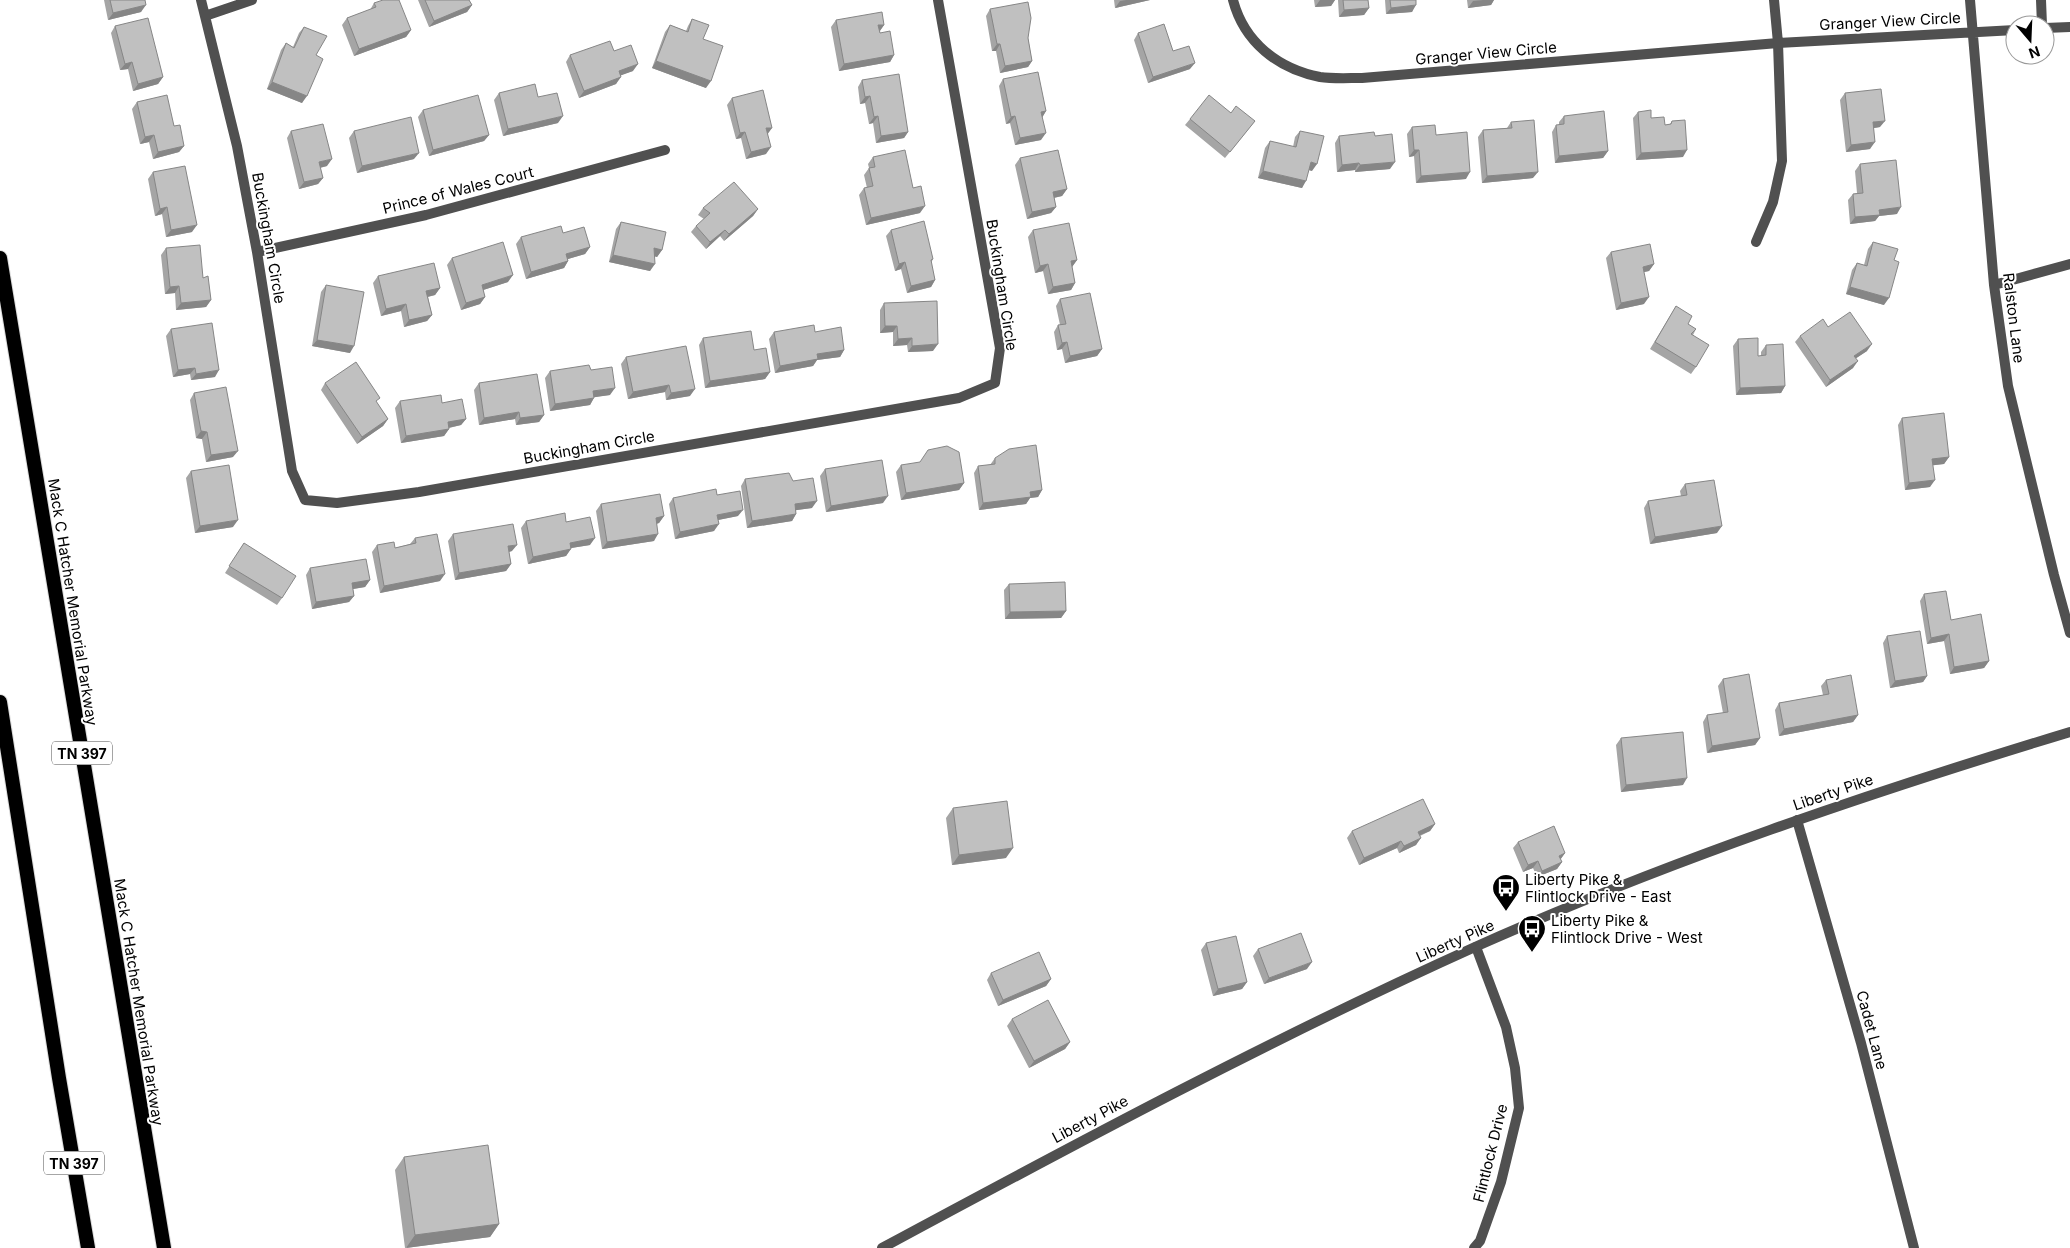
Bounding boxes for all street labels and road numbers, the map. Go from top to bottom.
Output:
street label: Granger View Circle [1819,8,1961,34]
street label: Granger View Circle [1415,37,1557,69]
street label: Prince of Wales Court [381,162,535,218]
street label: Buckingham Circle [248,171,290,305]
street label: Buckingham Circle [982,218,1022,352]
street label: Ralston Lane [1999,272,2029,364]
street label: Buckingham Circle [522,426,656,468]
street label: Mack C Hatcher Memorial Parkway [44,477,102,727]
road number: TN 397 [52,741,112,764]
street label: Liberty Pike [1790,769,1876,815]
street label: Mack C Hatcher Memorial Parkway [110,877,168,1127]
street label: Liberty Pike [1413,915,1497,967]
street label: Cadet Lane [1852,988,1892,1072]
street label: Liberty Pike [1049,1091,1131,1147]
street label: Flintlock Drive [1469,1102,1511,1204]
road number: TN 397 [44,1152,104,1174]

